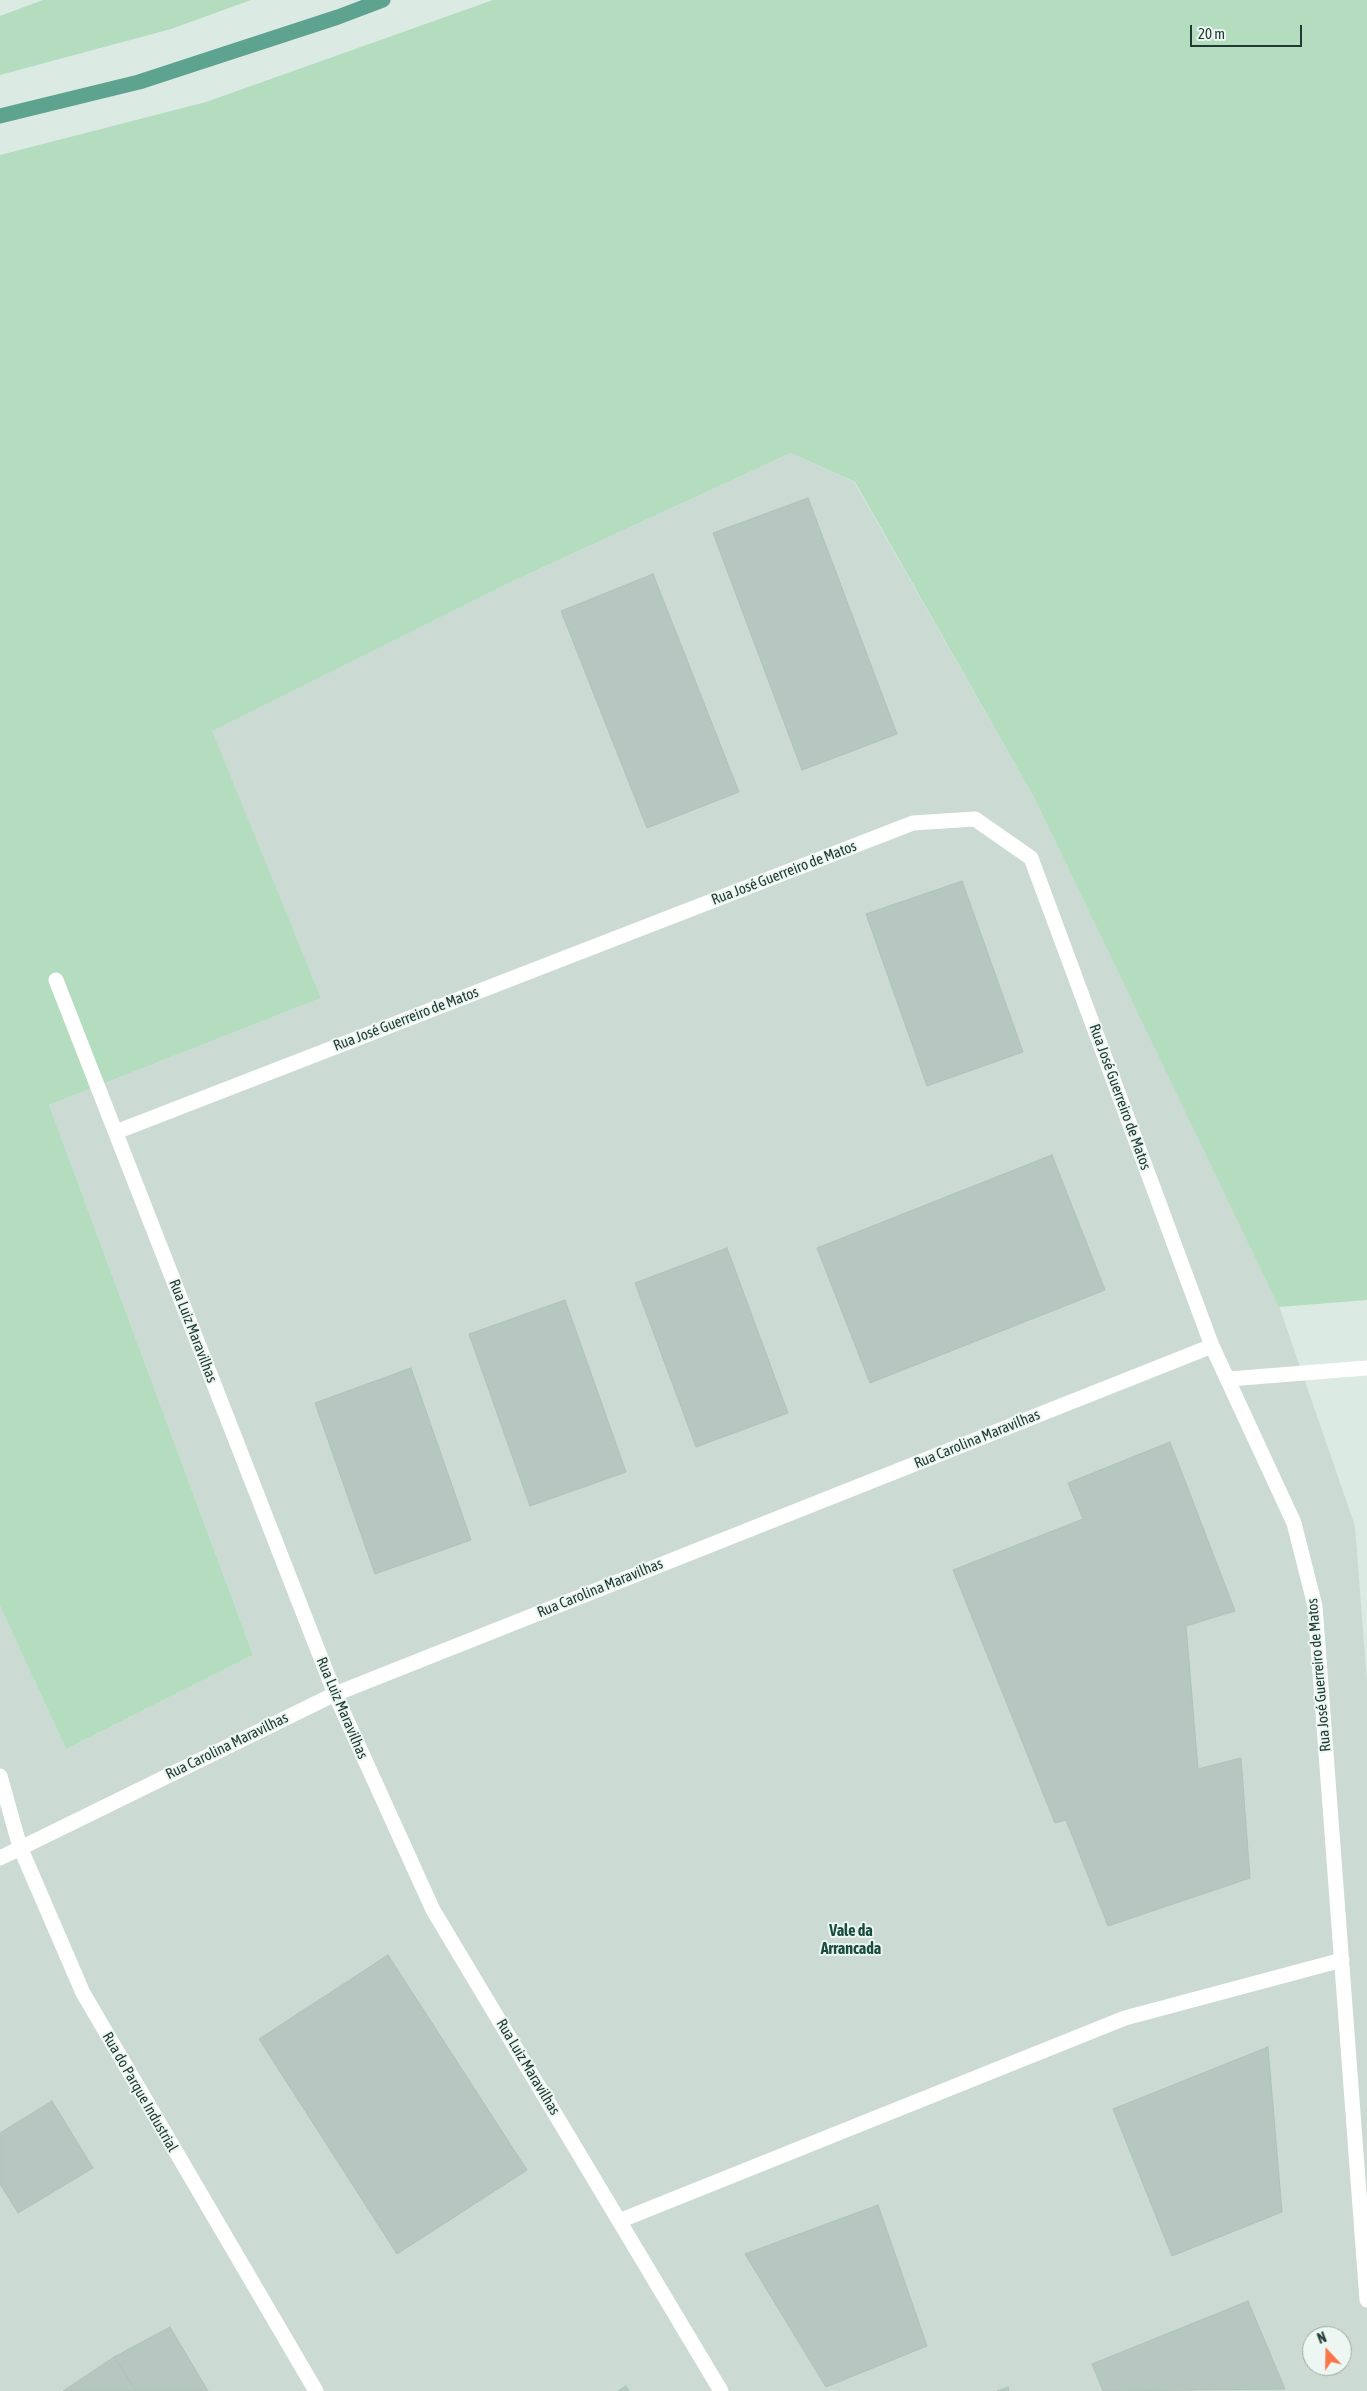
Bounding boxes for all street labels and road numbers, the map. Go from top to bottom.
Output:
street label: Rua José Guerreiro de Matos [709,837,859,909]
street label: Rua José Guerreiro de Matos [331,983,481,1055]
street label: Rua José Guerreiro de Matos [1085,1022,1155,1172]
street label: Rua Luiz Maravilhas [165,1277,221,1385]
street label: Rua Carolina Maravilhas [912,1406,1042,1472]
street label: Rua Carolina Maravilhas [535,1555,665,1621]
street label: Rua José Guerreiro de Matos [1303,1598,1335,1752]
street label: Rua Luiz Maravilhas [312,1654,372,1762]
street label: Rua Carolina Maravilhas [163,1709,291,1783]
street label: Rua Luiz Maravilhas [492,2016,564,2118]
street label: Rua do Parque Industrial [98,2029,182,2155]

